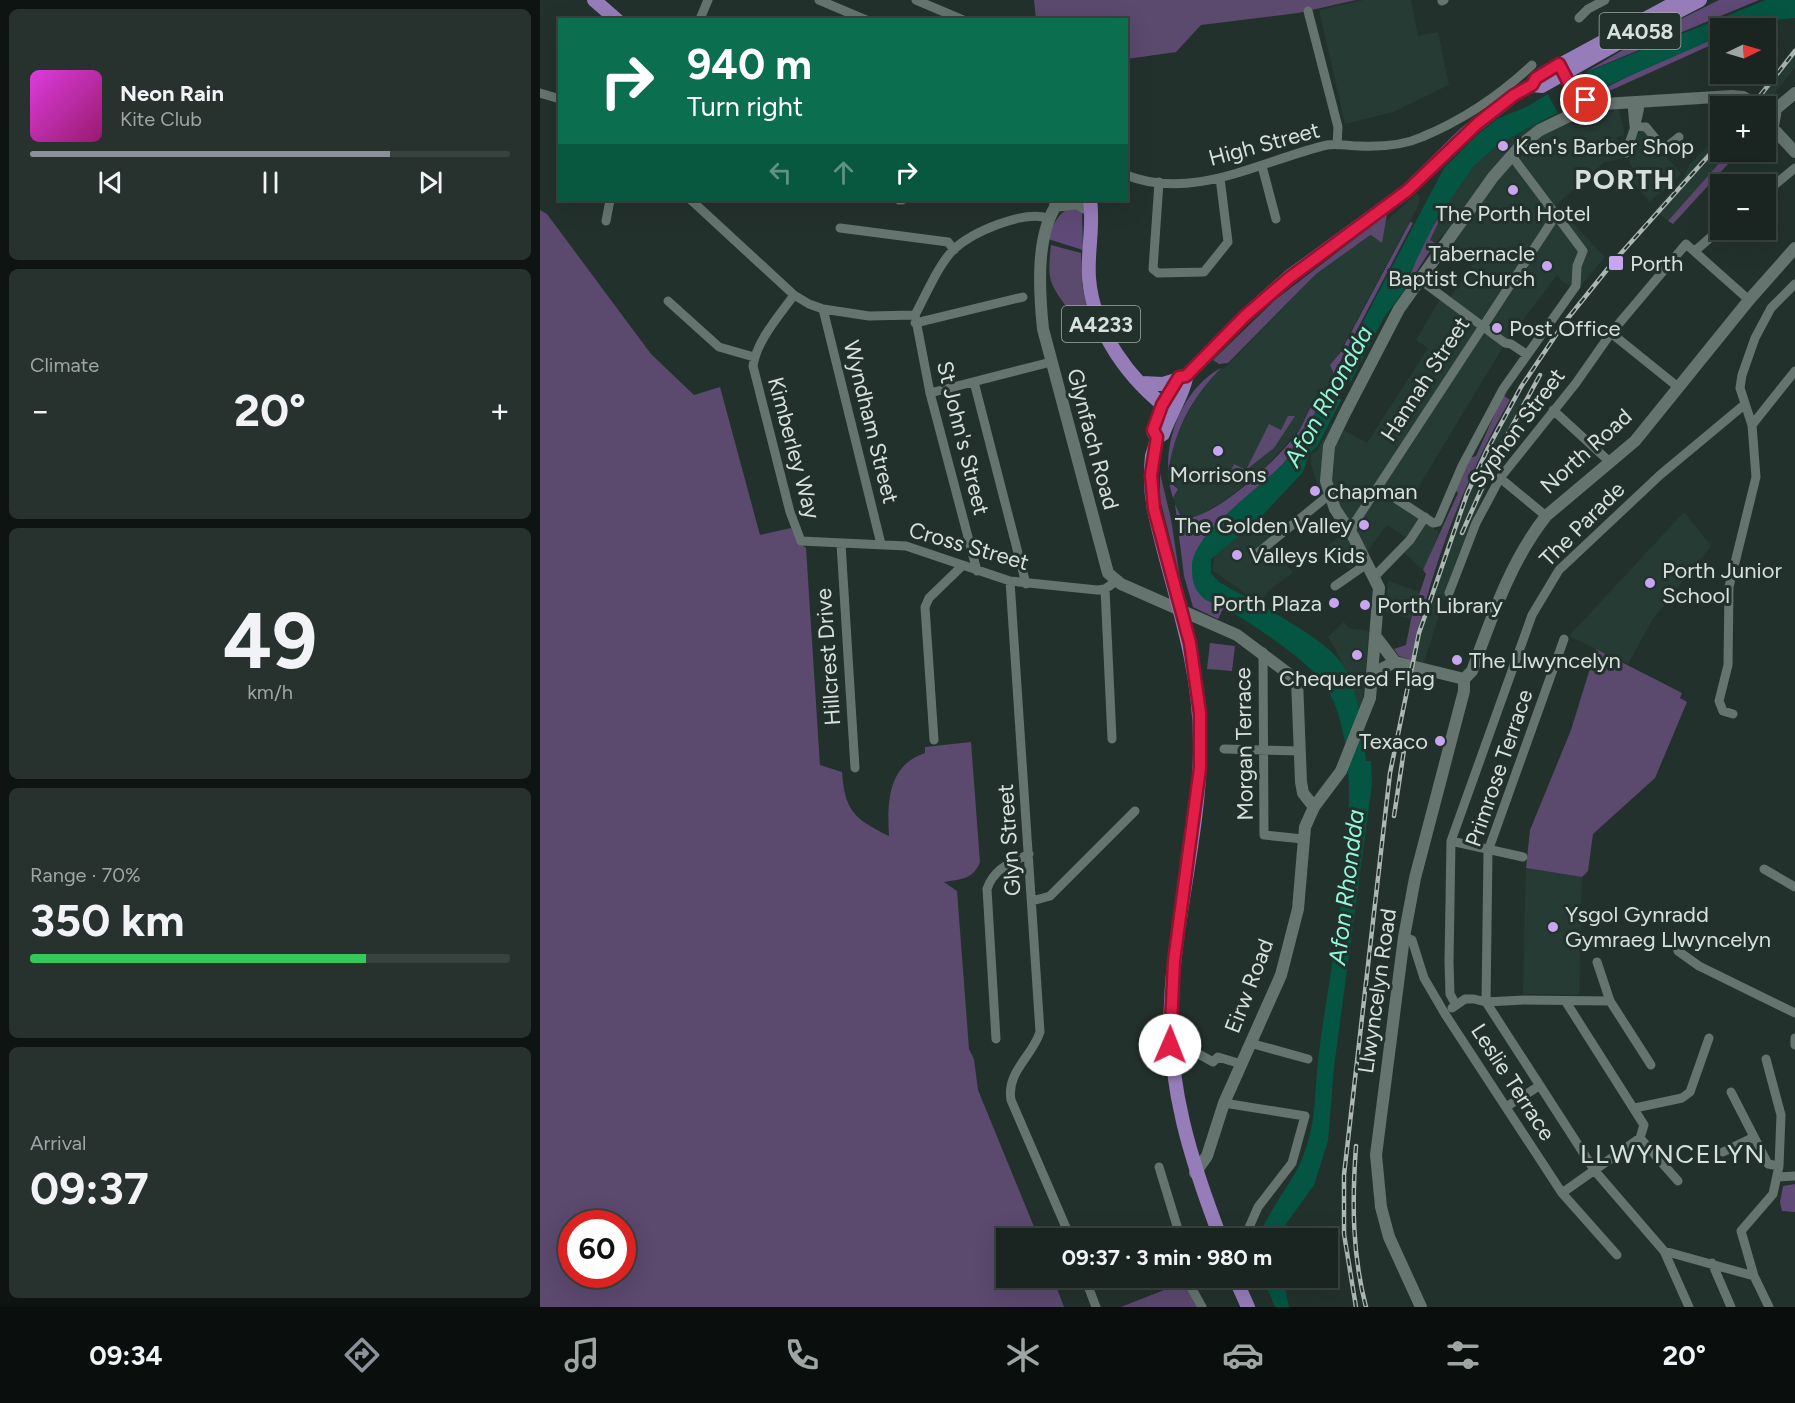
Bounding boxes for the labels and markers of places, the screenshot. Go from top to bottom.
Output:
pin [1560,74,1611,125]
place label: Ken's Barber Shop [1515,133,1694,160]
marker: Ken's Barber Shop [1496,139,1510,153]
marker: The Porth Hotel [1506,183,1520,197]
place label: The Porth Hotel [1435,200,1591,227]
place label: Tabernacle Baptist Church [1388,240,1535,292]
place label: Porth [1630,250,1683,277]
marker: Porth [1607,254,1625,272]
marker: Tabernacle Baptist Church [1540,259,1554,273]
place label: Post Office [1509,315,1621,342]
marker: Post Office [1490,321,1504,335]
marker: Morrisons [1211,444,1225,458]
place label: Morrisons [1170,461,1266,488]
place label: chapman [1327,478,1418,505]
marker: chapman [1308,484,1322,498]
place label: The Golden Valley [1175,512,1352,539]
marker: The Golden Valley [1357,518,1371,532]
place label: Valleys Kids [1249,542,1365,569]
marker: Valleys Kids [1230,548,1244,562]
place label: Porth Junior School [1662,557,1782,609]
marker: Porth Junior School [1643,576,1657,590]
place label: Porth Plaza [1212,590,1322,617]
place label: Porth Library [1377,592,1503,619]
marker: Porth Plaza [1327,596,1341,610]
marker: Porth Library [1358,598,1372,612]
place label: The Llwyncelyn [1469,647,1621,674]
marker: Chequered Flag [1350,648,1364,662]
marker: The Llwyncelyn [1450,653,1464,667]
place label: Chequered Flag [1279,665,1435,692]
place label: Texaco [1359,728,1428,755]
marker: Texaco [1433,734,1447,748]
place label: Ysgol Gynradd Gymraeg Llwyncelyn [1565,901,1771,953]
marker: Ysgol Gynradd Gymraeg Llwyncelyn [1546,920,1560,934]

